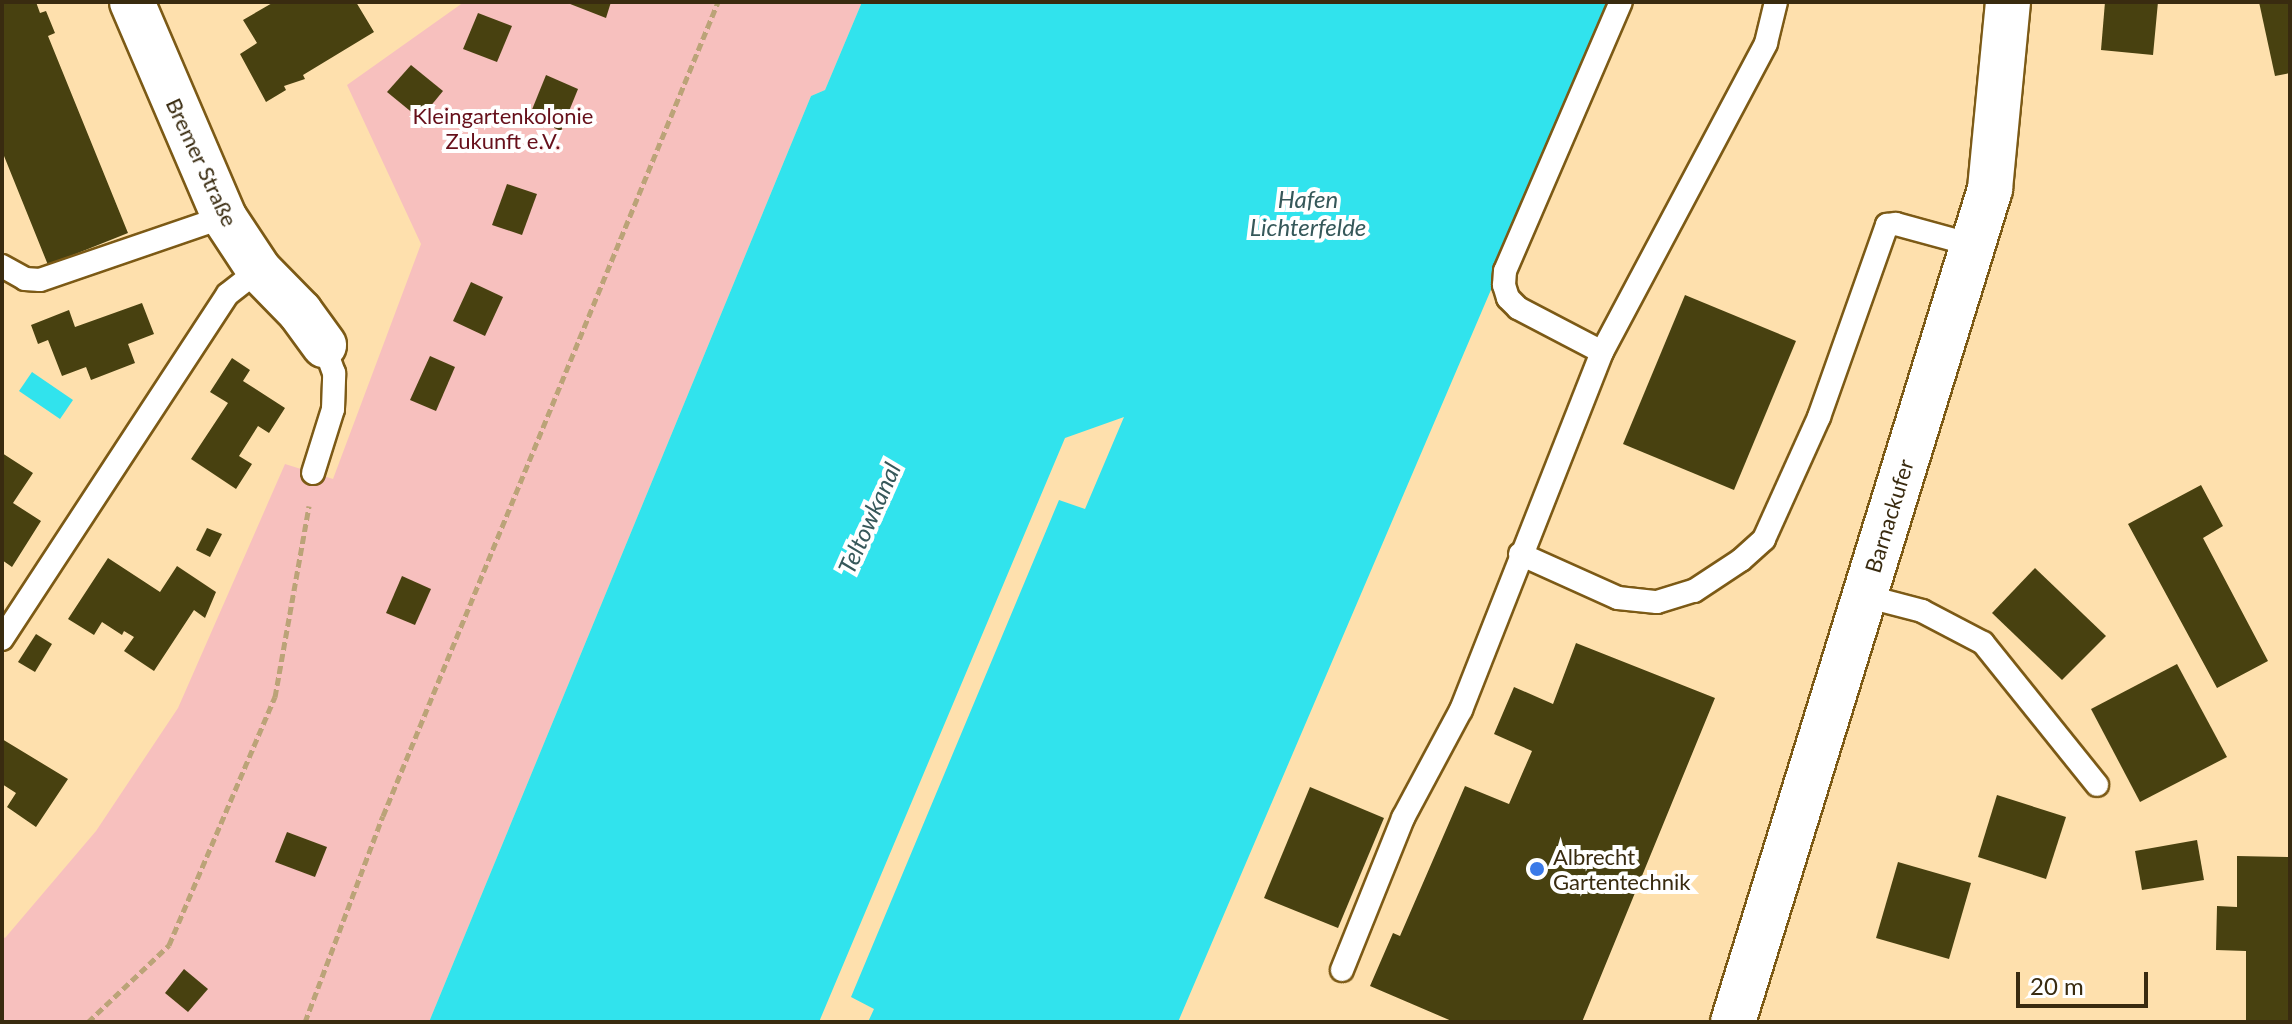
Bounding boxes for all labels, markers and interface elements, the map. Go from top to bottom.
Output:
street label: Bremer Straße [161,93,243,231]
park label: Kleingartenkolonie Zukunft e.V. [413,102,593,154]
water label: Hafen Lichterfelde [1250,185,1366,241]
street label: Barnackufer [1859,456,1919,576]
water label: Teltowkanal [832,458,906,578]
place label: Albrecht Gartentechnik [1553,843,1690,894]
marker: Albrecht Gartentechnik [1528,860,1546,878]
scale bar [2020,956,2152,1006]
text: 20 m [2030,971,2084,1000]

